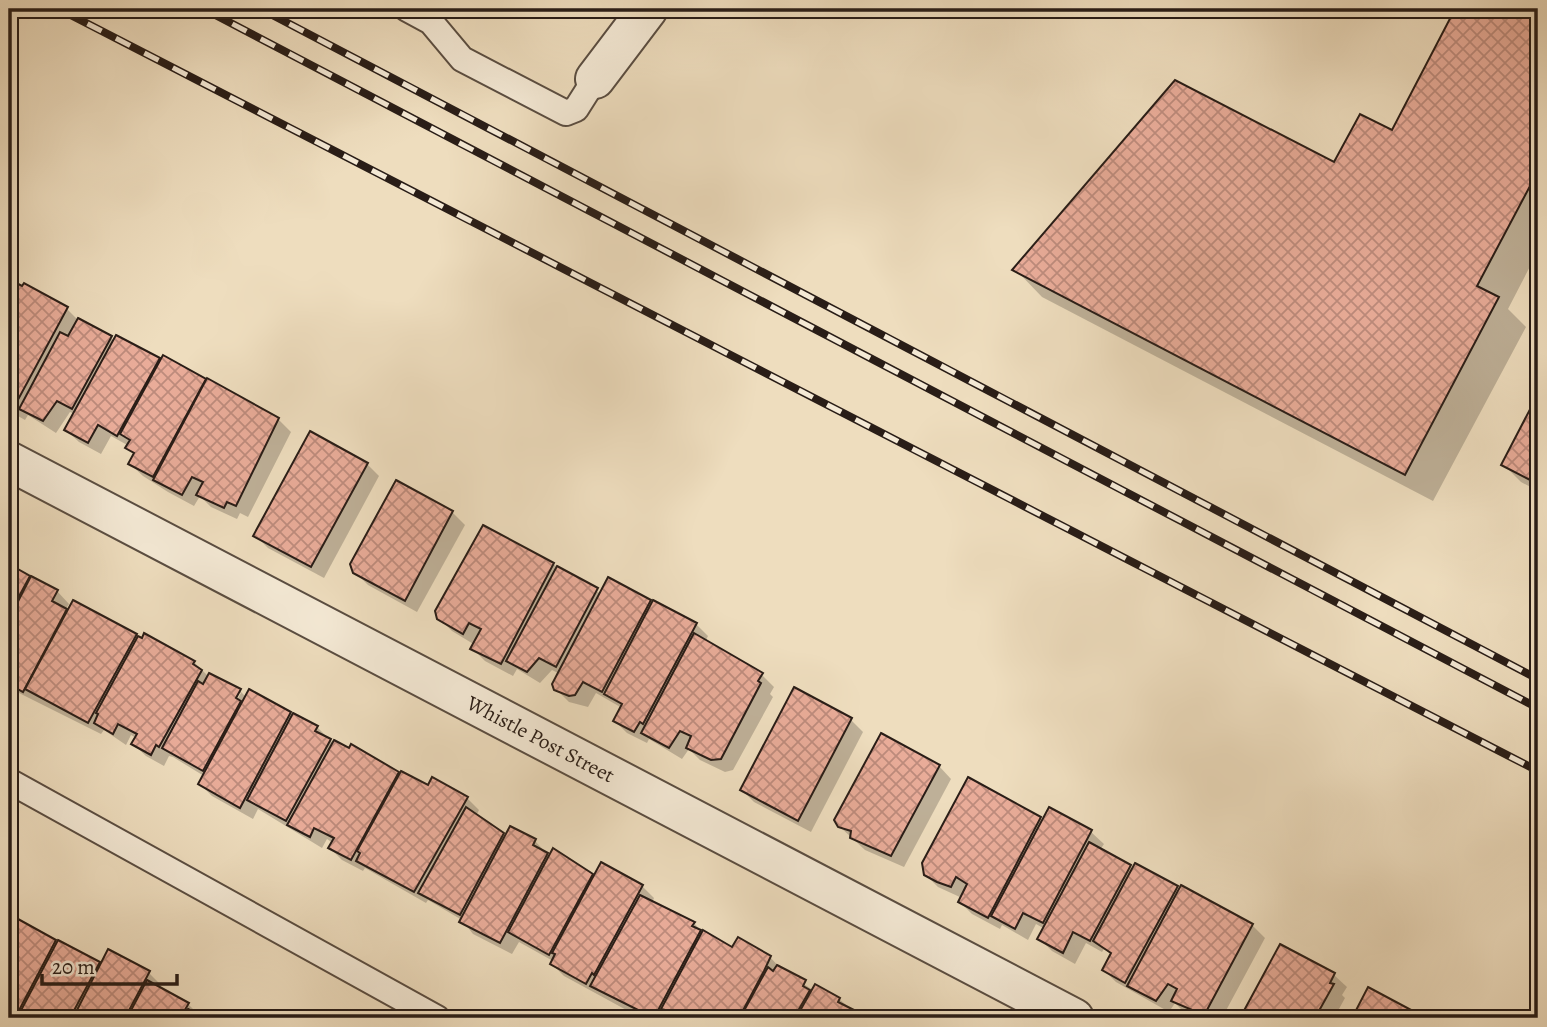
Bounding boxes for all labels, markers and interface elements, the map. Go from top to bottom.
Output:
street label: Whistle Post Street [461,688,619,789]
scale bar [42,943,177,987]
text: 20 m [52,953,95,981]

